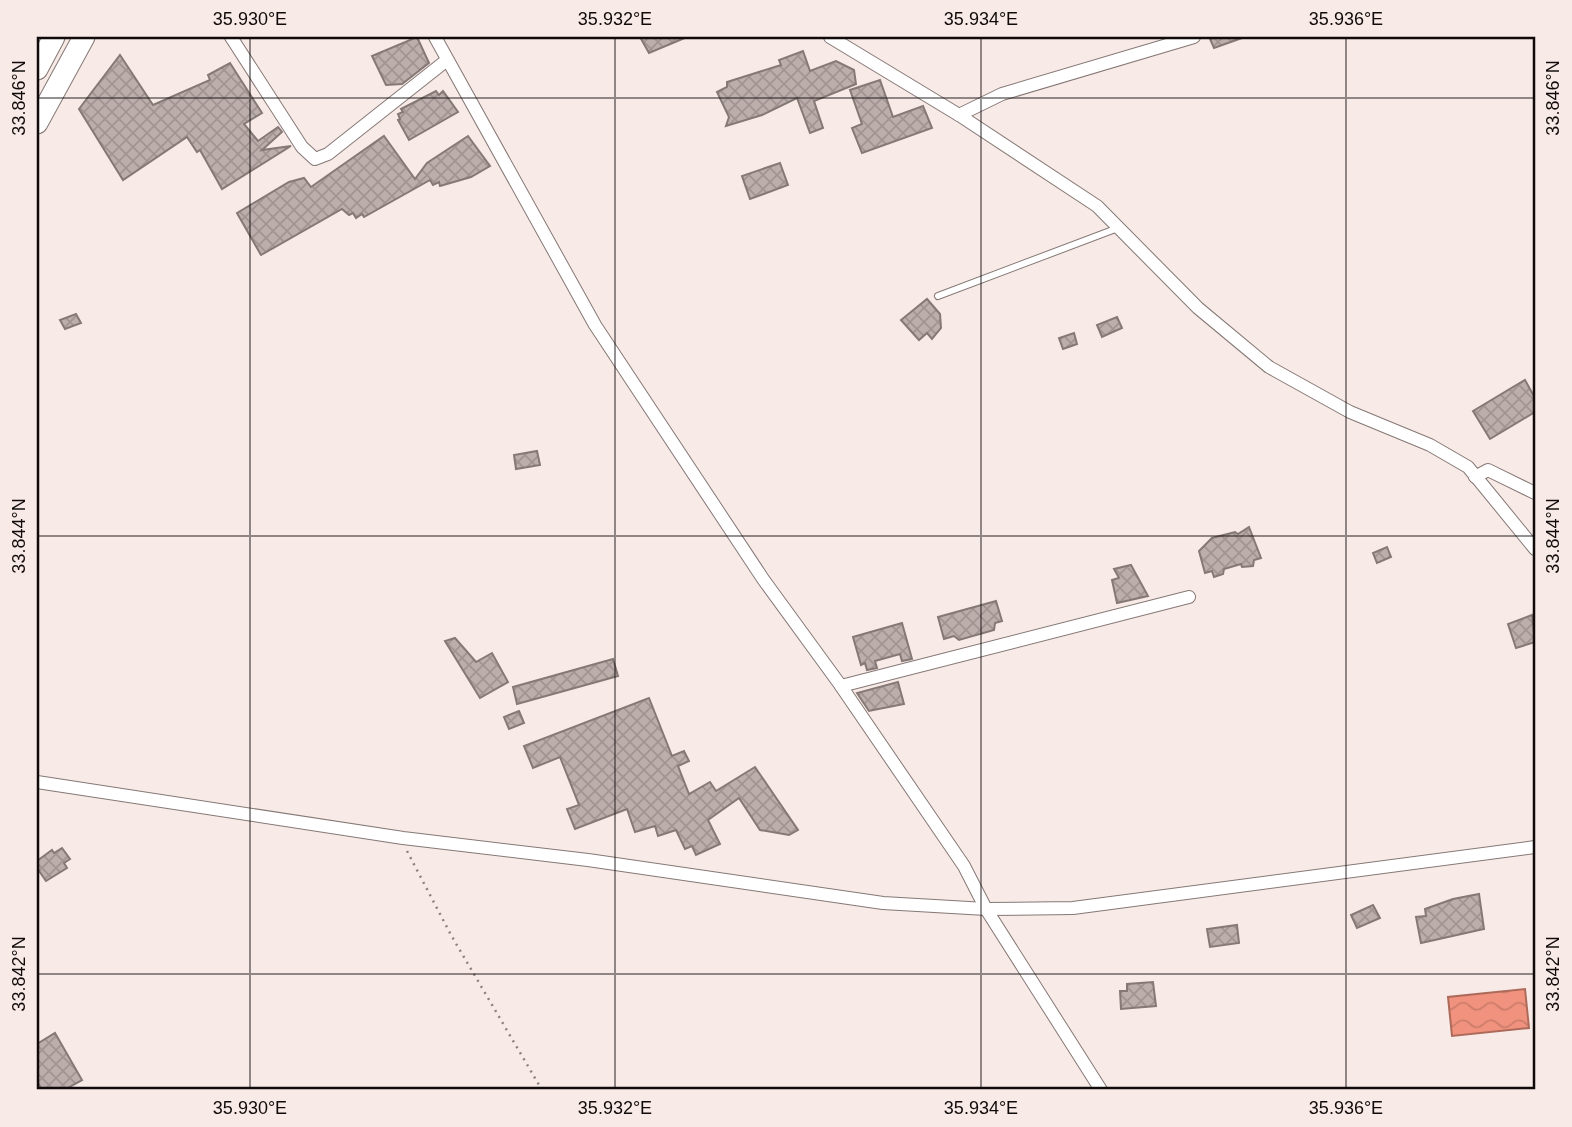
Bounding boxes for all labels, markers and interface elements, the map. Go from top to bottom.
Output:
text: 35.930°E [213,9,287,29]
text: 35.932°E [578,9,652,29]
text: 35.934°E [944,9,1018,29]
text: 35.936°E [1309,9,1383,29]
text: 33.846°N [9,60,29,136]
text: 33.846°N [1543,60,1563,136]
text: 33.844°N [9,498,29,574]
text: 33.844°N [1543,498,1563,574]
text: 33.842°N [9,936,29,1012]
text: 33.842°N [1543,936,1563,1012]
text: 35.930°E [213,1098,287,1118]
text: 35.932°E [578,1098,652,1118]
text: 35.934°E [944,1098,1018,1118]
text: 35.936°E [1309,1098,1383,1118]

